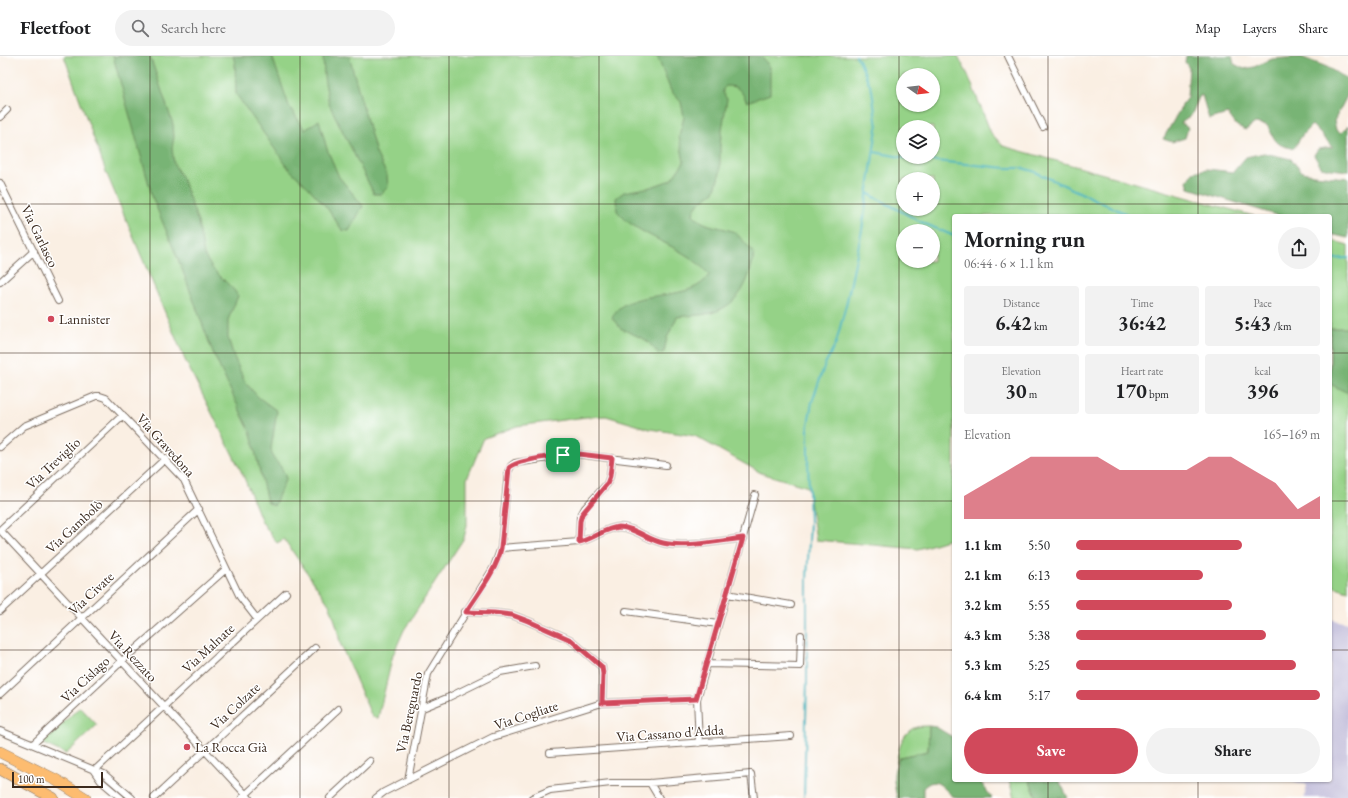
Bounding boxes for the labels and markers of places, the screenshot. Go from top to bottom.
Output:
place label: Lannister [59,310,110,328]
marker: Lannister [46,314,56,324]
pin [546,438,580,472]
place label: La Rocca Già [195,738,267,756]
marker: La Rocca Già [182,742,192,752]

